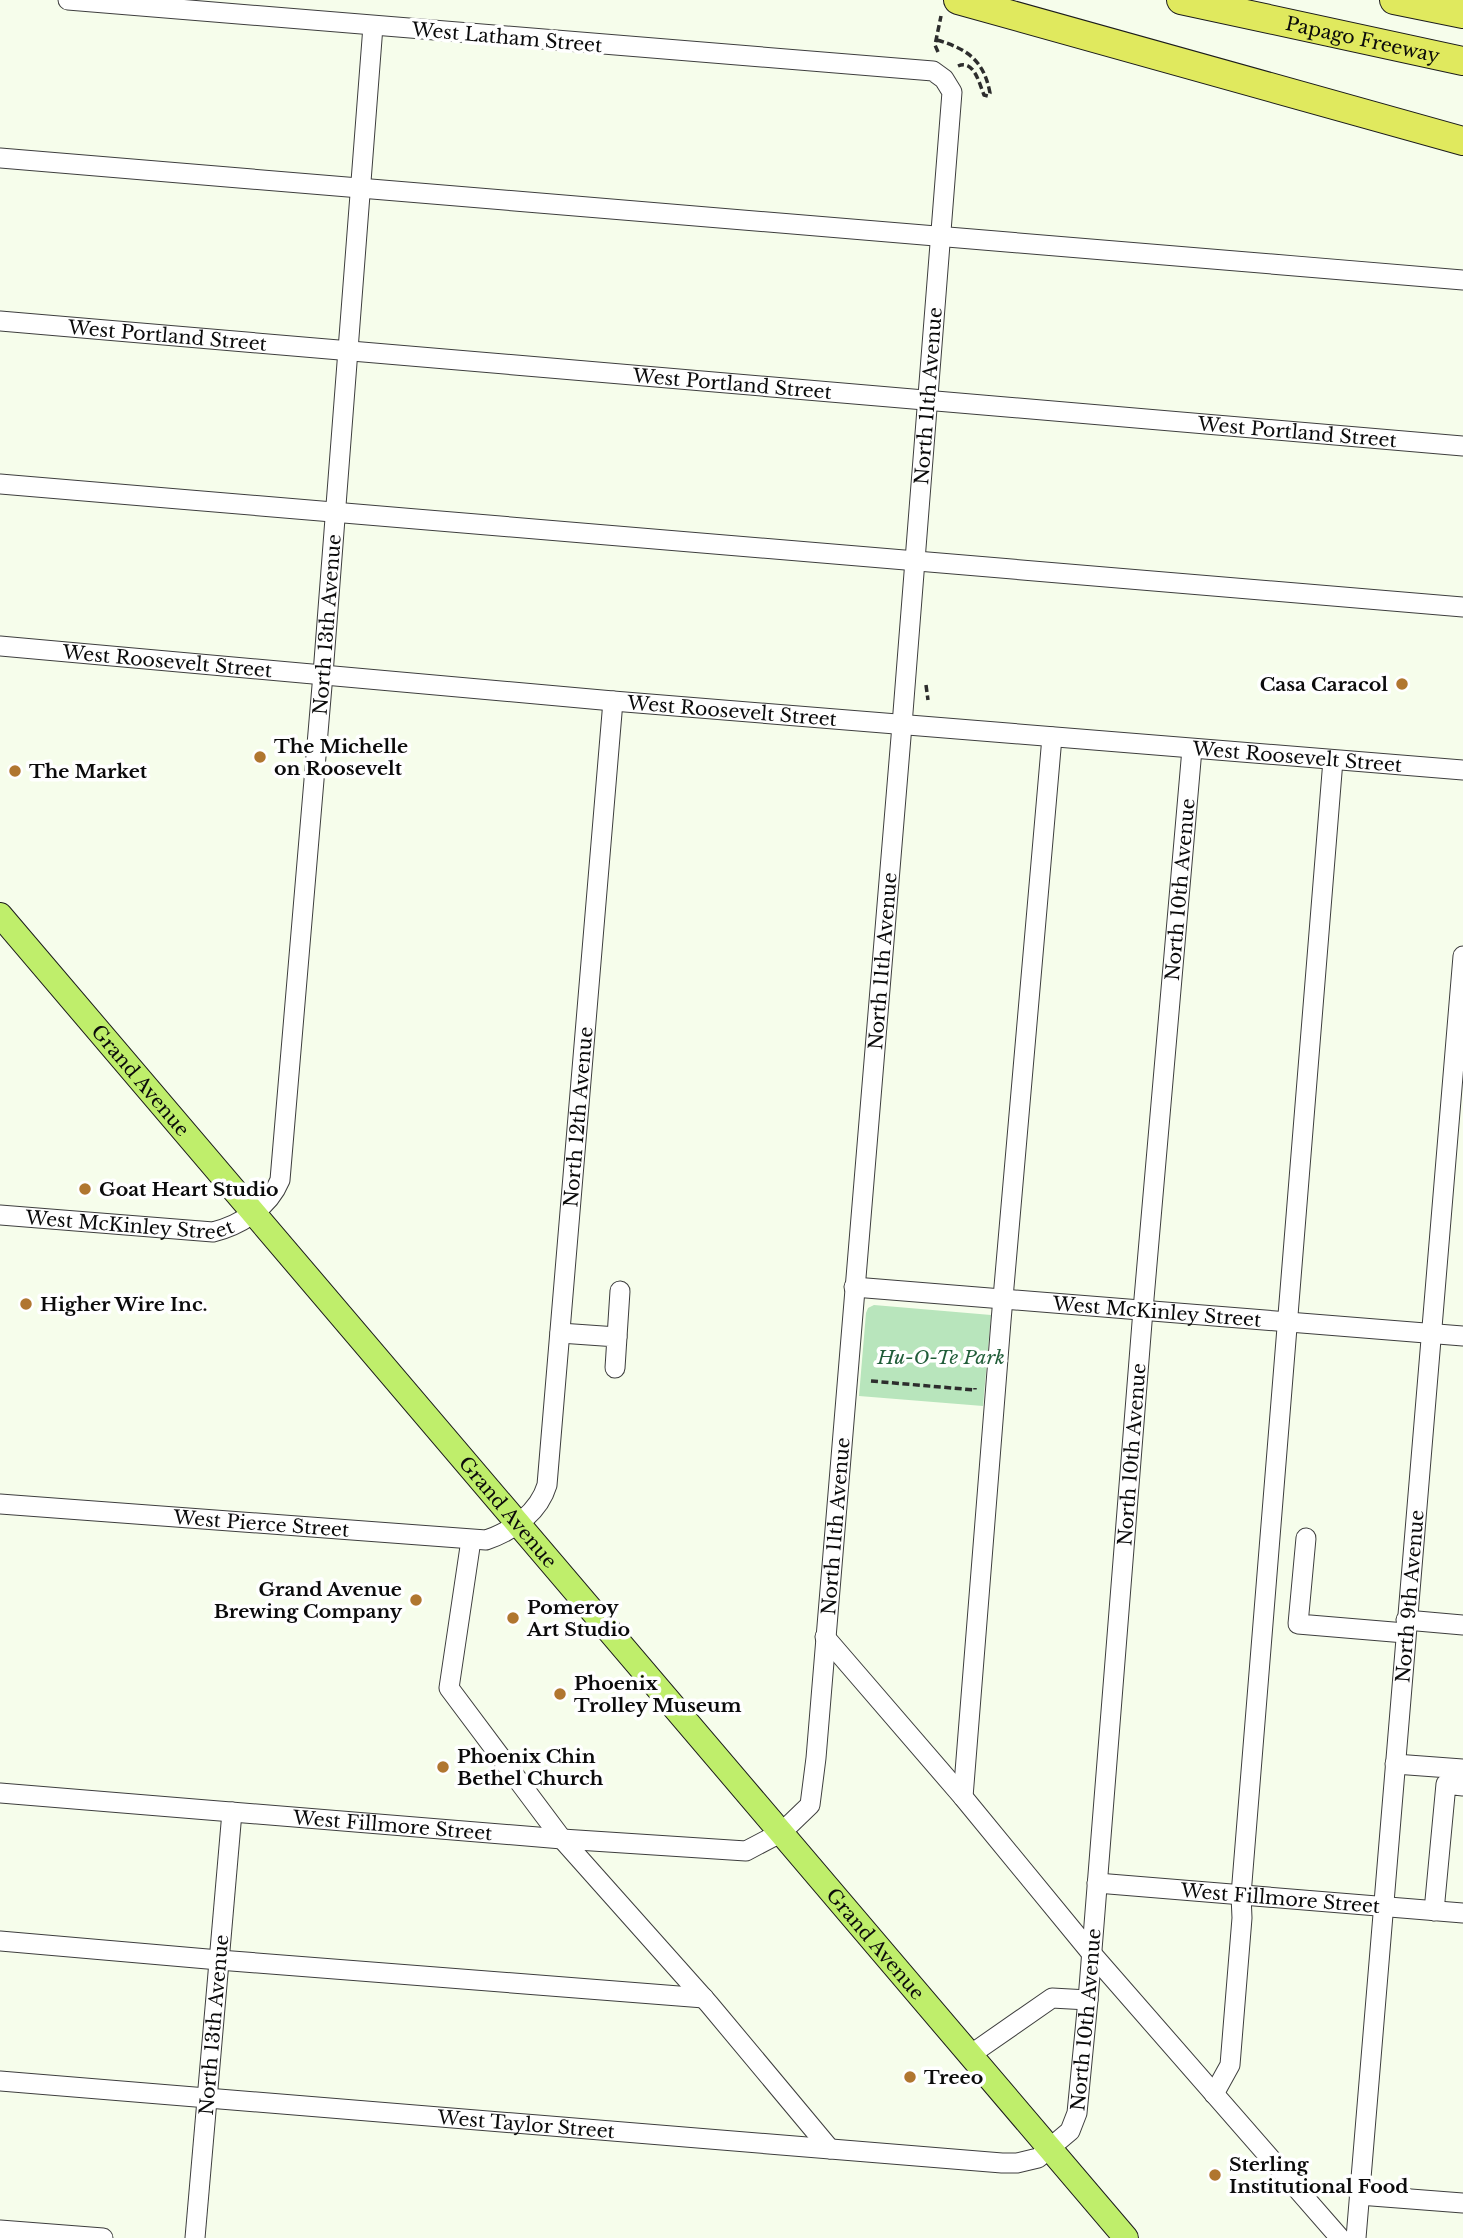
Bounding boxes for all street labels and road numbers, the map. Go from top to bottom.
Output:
street label: Papago Freeway [1283,12,1442,68]
street label: West Latham Street [410,18,604,57]
street label: North 11th Avenue [910,306,947,486]
street label: West Portland Street [66,316,269,356]
street label: West Portland Street [631,364,833,404]
street label: West Portland Street [1196,412,1398,452]
street label: North 13th Avenue [309,533,346,716]
street label: West Roosevelt Street [61,641,274,682]
street label: West Roosevelt Street [625,691,839,731]
street label: West Roosevelt Street [1191,737,1404,777]
street label: North 10th Avenue [1161,797,1200,982]
street label: North 11th Avenue [864,871,902,1051]
street label: Grand Avenue [86,1020,194,1141]
street label: North 12th Avenue [559,1026,598,1208]
street label: West McKinley Street [23,1206,238,1244]
street label: West McKinley Street [1051,1292,1263,1332]
street label: North 10th Avenue [1113,1362,1151,1547]
street label: North 11th Avenue [817,1436,855,1616]
street label: Grand Avenue [454,1452,562,1573]
street label: West Pierce Street [172,1506,351,1542]
street label: North 9th Avenue [1391,1509,1429,1684]
street label: West Fillmore Street [291,1806,494,1845]
street label: West Fillmore Street [1179,1879,1382,1918]
street label: Grand Avenue [821,1884,929,2005]
street label: North 10th Avenue [1066,1927,1106,2112]
street label: North 13th Avenue [195,1934,233,2116]
street label: West Taylor Street [436,2106,617,2143]

